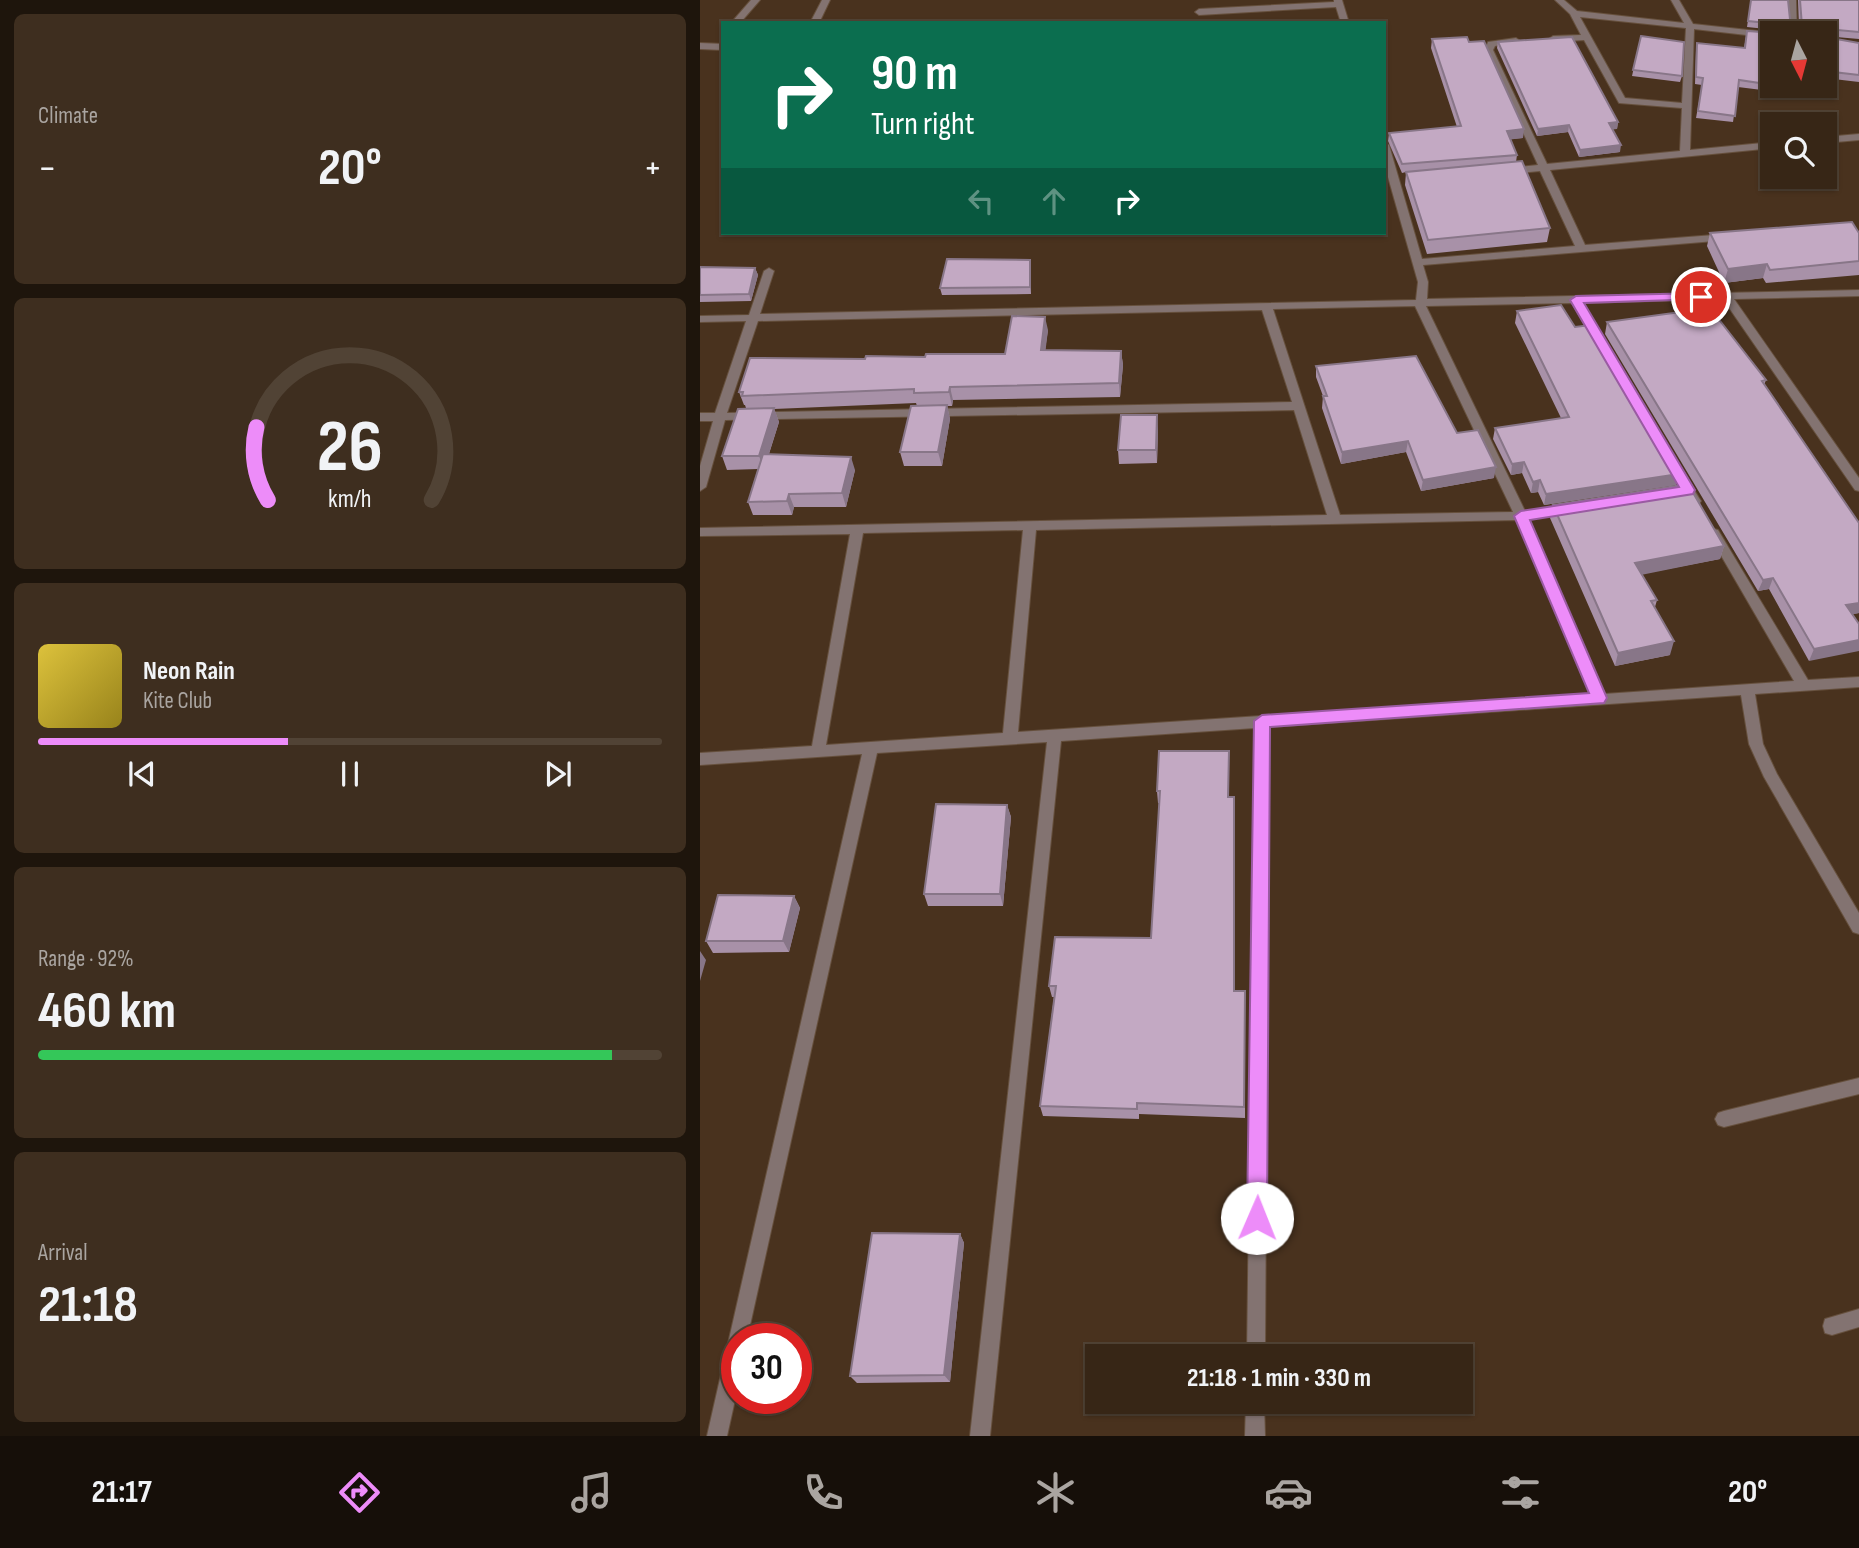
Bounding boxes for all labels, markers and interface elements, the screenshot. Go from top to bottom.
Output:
north arrow [1760,21,1838,98]
map controls [1760,21,1837,189]
text: 90 m [871,45,958,104]
icon: right [756,49,847,140]
text: Climate [38,102,98,130]
text: Turn right [871,105,975,144]
button: search [1760,112,1837,189]
text: 20° [318,137,382,200]
text: − [38,146,57,191]
text: + [643,146,662,191]
icon: left [962,182,1000,220]
icon: ahead [1035,182,1073,220]
icon: right [1108,182,1146,220]
pin [1671,267,1731,327]
icon: arrive [1682,278,1720,316]
text: 26 [317,404,383,492]
text: km/h [328,483,372,514]
text: Neon Rain [143,656,235,687]
text: Kite Club [143,687,212,715]
icon: previous [123,755,161,793]
icon: pause [331,755,369,793]
icon: next [539,755,577,793]
text: Range · 92% [38,945,134,973]
text: 460 km [38,980,176,1043]
position arrow [1220,1181,1294,1255]
text: Arrival [38,1239,87,1267]
text: 21:18 [38,1274,138,1337]
speed limit sign: 30 [721,1323,812,1414]
text: 21:18 · 1 min · 330 m [1187,1363,1371,1394]
icon: directions [335,1468,384,1517]
icon: music [567,1468,616,1517]
icon: phone [799,1468,848,1517]
icon: climate [1031,1468,1080,1517]
icon: car [1264,1468,1313,1517]
icon: filters [1496,1468,1545,1517]
text: 21:17 [92,1473,152,1512]
text: 20° [1728,1473,1767,1512]

